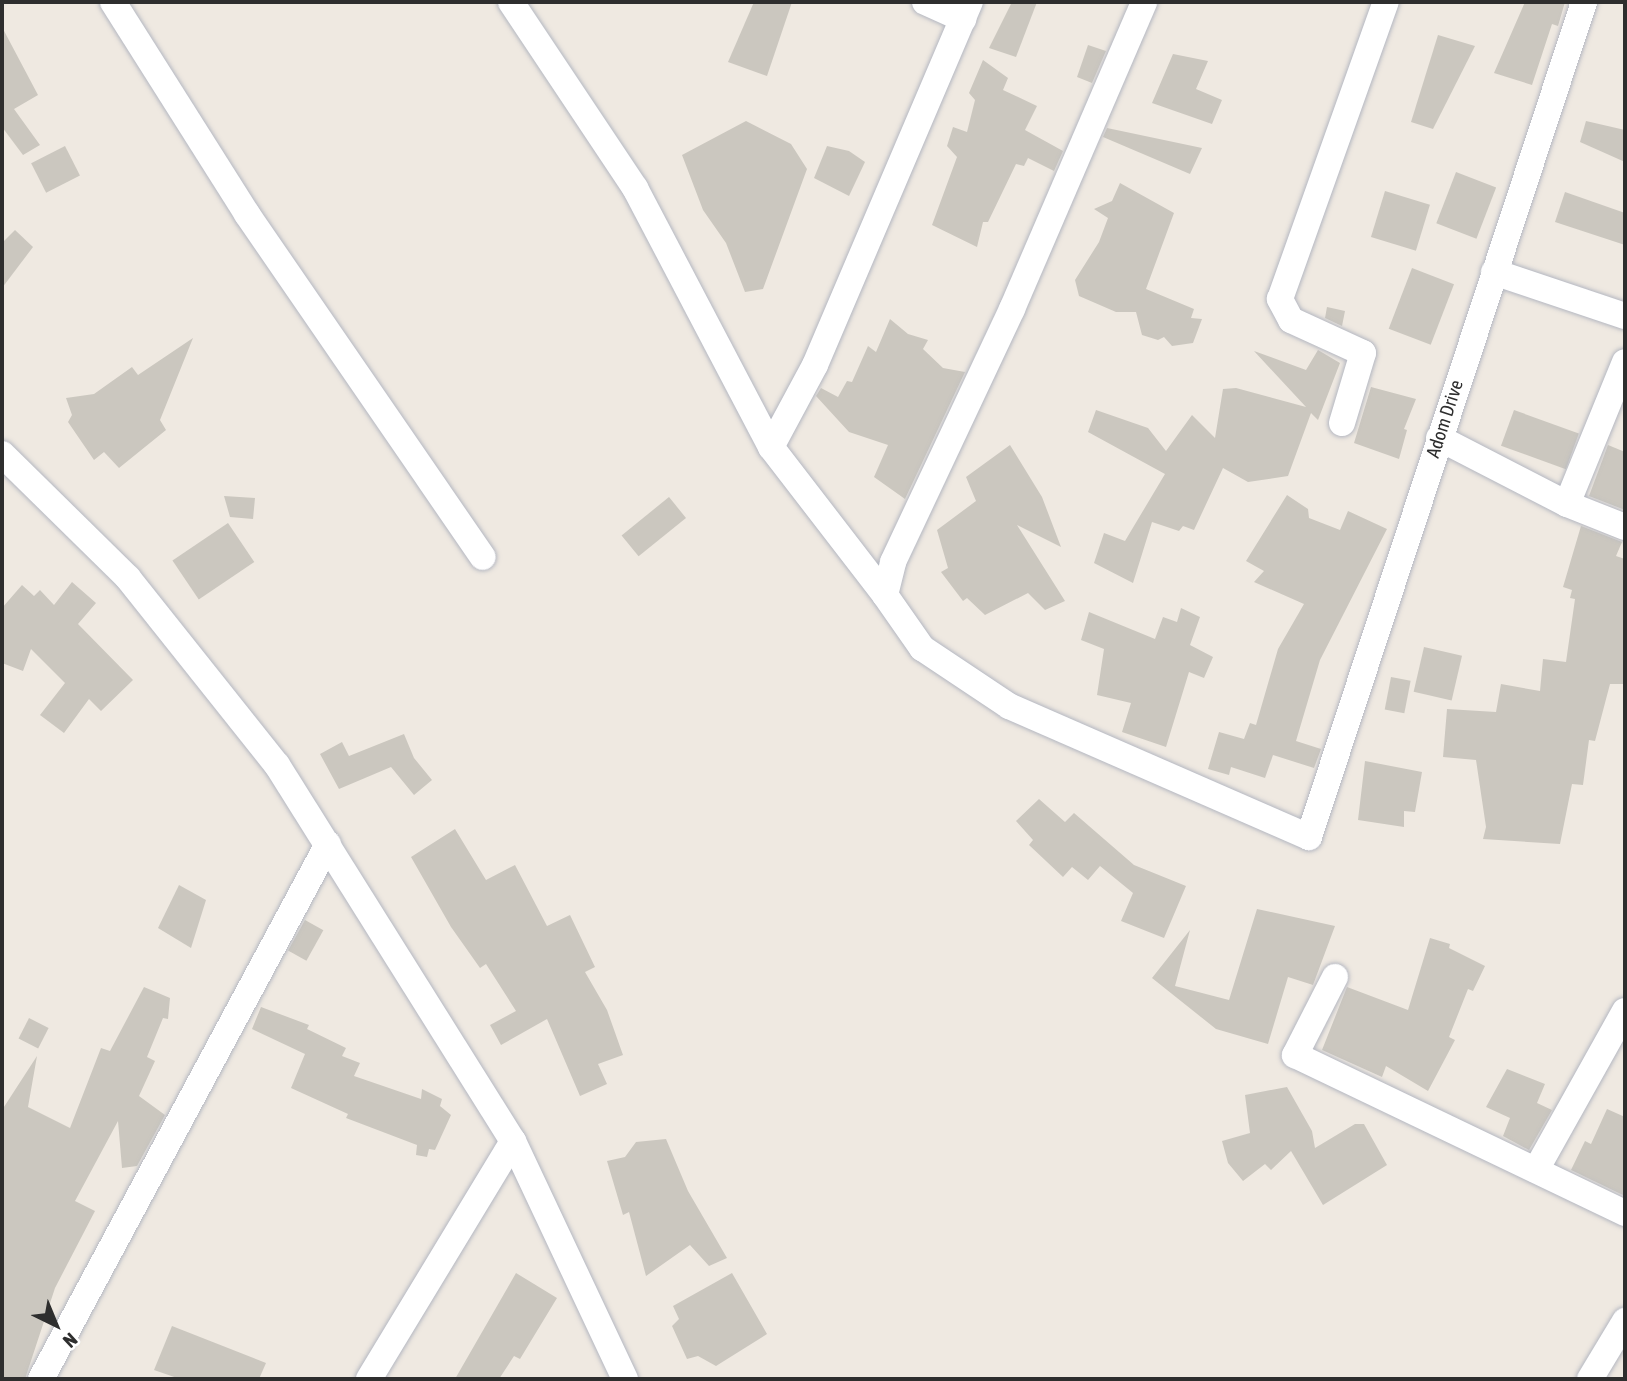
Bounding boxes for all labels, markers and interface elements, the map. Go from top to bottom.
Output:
street label: Adom Drive [1422,377,1468,461]
north arrow [21,1290,91,1360]
text: N [59,1328,82,1352]

